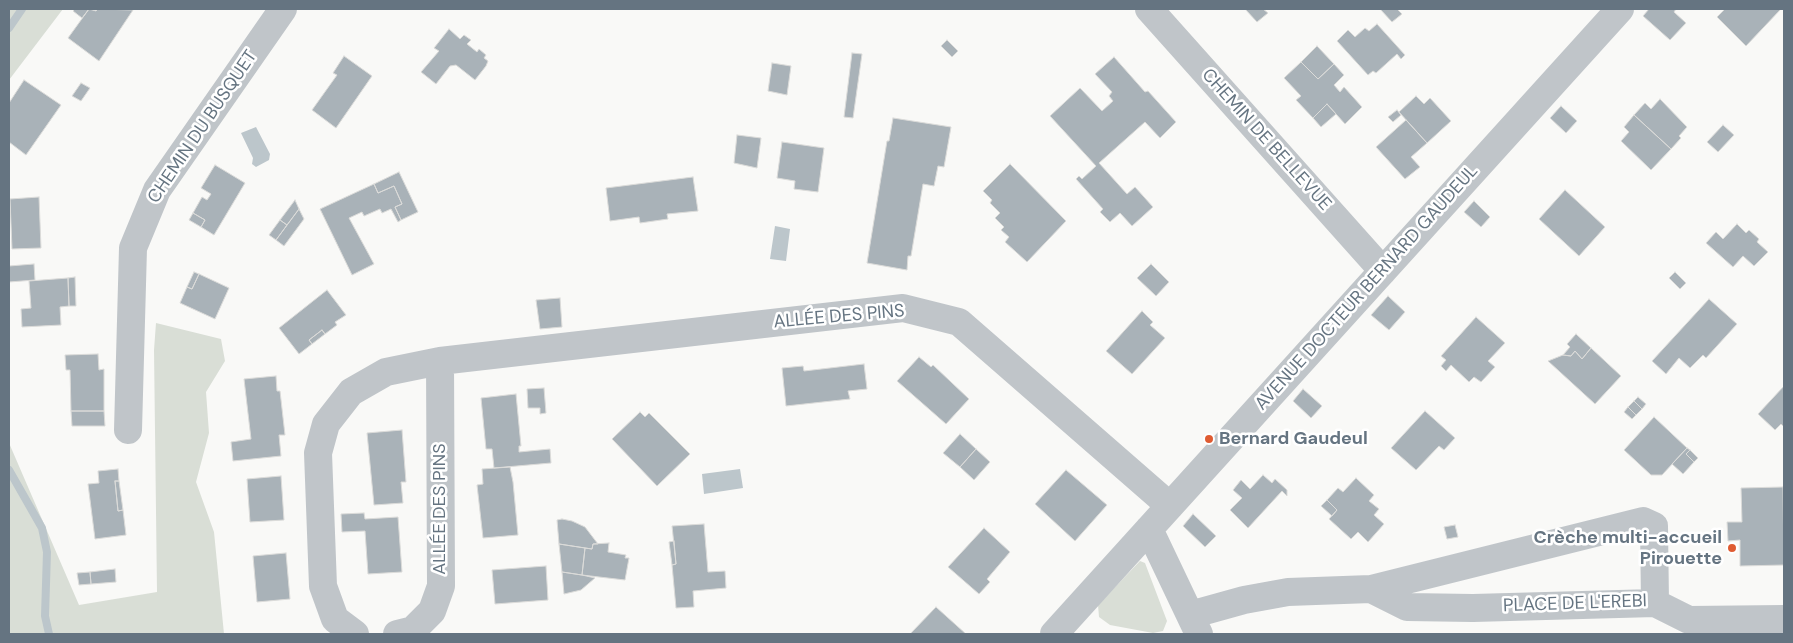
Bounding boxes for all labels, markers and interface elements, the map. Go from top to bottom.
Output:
street label: CHEMIN DU BUSQUET [144,46,262,208]
street label: CHEMIN DE BELLEVUE [1197,65,1335,215]
street label: AVENUE DOCTEUR BERNARD GAUDEUL [1251,161,1483,415]
street label: ALLÉE DES PINS [773,301,905,333]
place label: Bernard Gaudeul [1219,428,1368,450]
marker: Bernard Gaudeul [1203,433,1215,445]
street label: ALLÉE DES PINS [429,443,451,575]
place label: Crèche multi-accueil Pirouette [1534,527,1722,570]
marker: Crèche multi-accueil Pirouette [1726,542,1738,554]
street label: PLACE DE L'EREBI [1503,591,1647,617]

